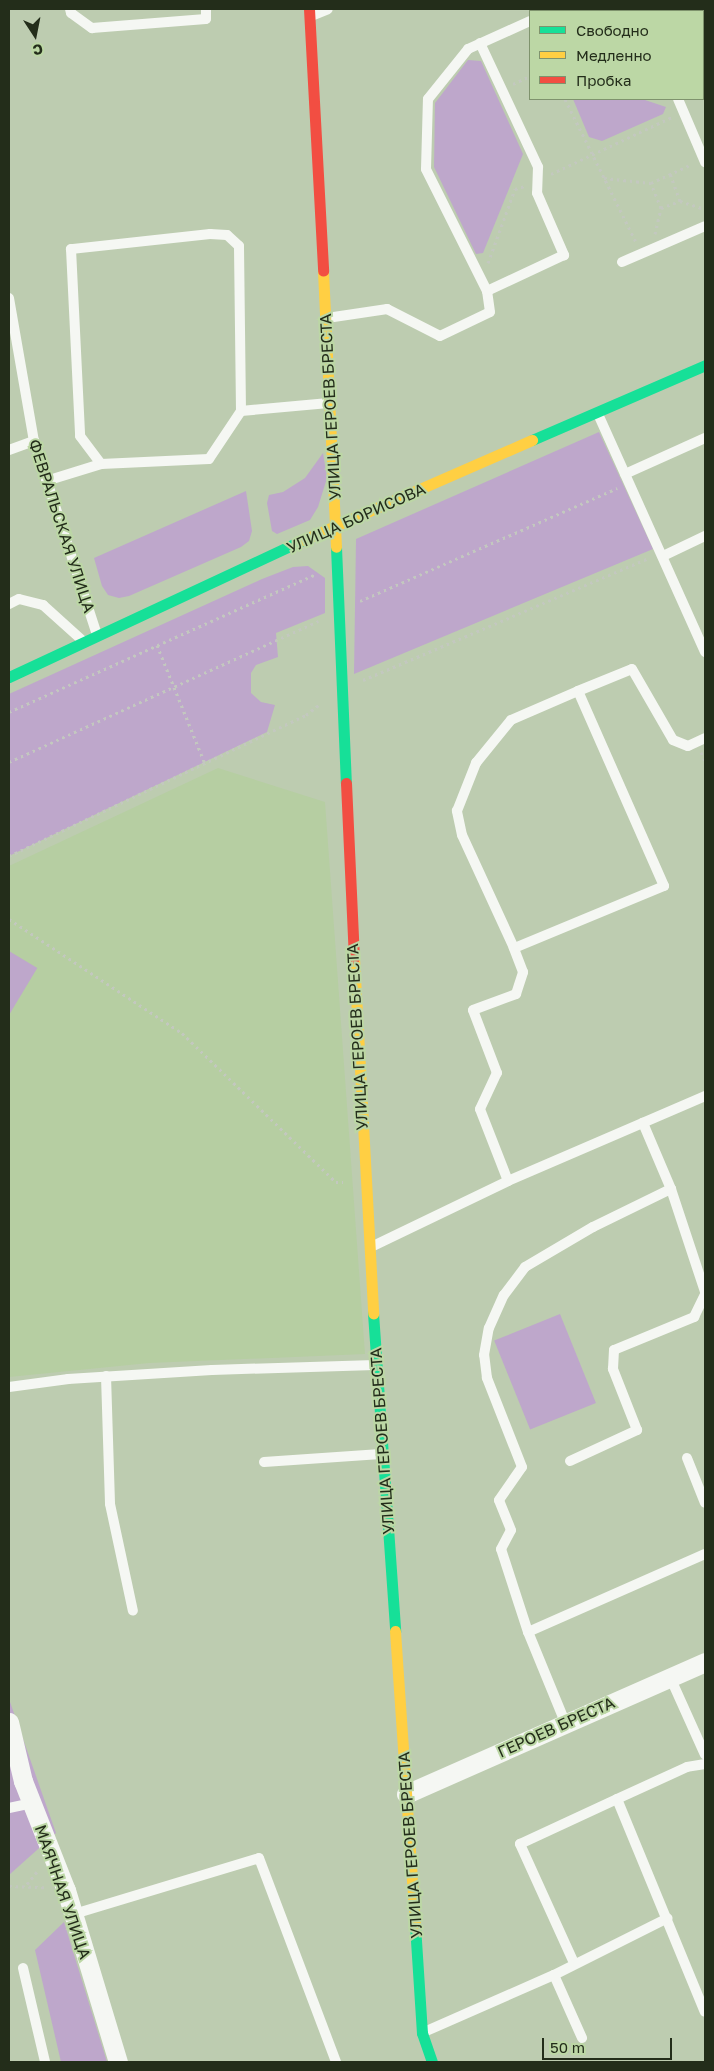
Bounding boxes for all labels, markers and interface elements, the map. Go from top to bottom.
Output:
north arrow [10,10,60,60]
legend [529,10,704,100]
text: Свободно [576,21,649,39]
text: С [31,41,44,60]
text: Медленно [576,46,652,64]
text: Пробка [576,71,631,89]
street label: УЛИЦА ГЕРОЕВ БРЕСТА [316,313,344,501]
street label: ФЕВРАЛЬСКАЯ УЛИЦА [25,437,99,615]
street label: УЛИЦА БОРИСОВА [284,479,428,557]
street label: УЛИЦА ГЕРОЕВ БРЕСТА [343,943,371,1131]
street label: УЛИЦА ГЕРОЕВ БРЕСТА [366,1347,398,1535]
street label: ГЕРОЕВ БРЕСТА [494,1693,618,1761]
street label: УЛИЦА ГЕРОЕВ БРЕСТА [394,1751,426,1939]
street label: МАЯЧНАЯ УЛИЦА [31,1822,95,1962]
scale bar [544,2028,674,2060]
text: 50 m [550,2038,585,2056]

